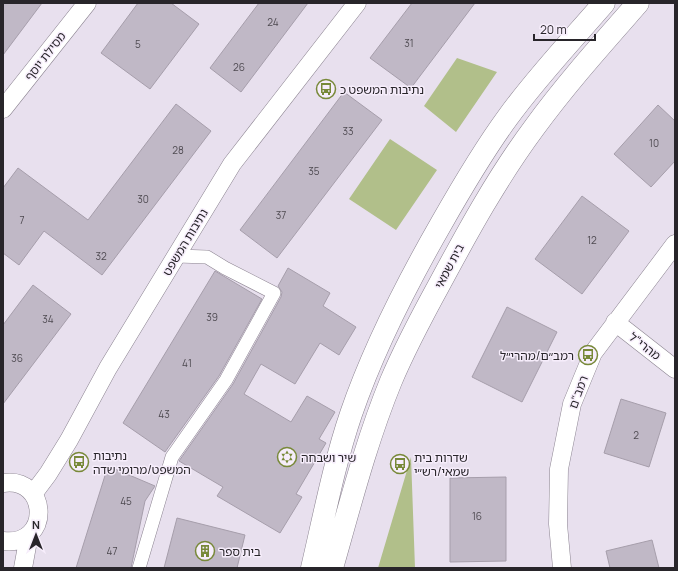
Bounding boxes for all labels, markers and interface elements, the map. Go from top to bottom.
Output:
house number: 24 [267,15,279,29]
scale bar [534,16,595,42]
text: 20 m [540,21,567,38]
street label: מסילת יוסף [21,28,69,84]
house number: 31 [404,36,414,50]
house number: 5 [135,37,141,51]
house number: 26 [233,60,245,74]
bus stop icon: נתיבות המשפט כ [315,78,337,100]
place label: נתיבות המשפט כ [340,81,424,98]
house number: 33 [342,124,354,138]
house number: 10 [649,136,659,150]
house number: 28 [172,143,184,157]
house number: 35 [308,164,320,178]
house number: 30 [137,192,149,206]
street label: נתיבות המשפט [158,205,212,279]
house number: 37 [276,208,286,222]
house number: 7 [19,213,25,227]
house number: 12 [587,233,597,247]
street label: בית שמאי [430,241,468,291]
house number: 32 [95,249,107,263]
house number: 39 [206,310,218,324]
house number: 34 [42,312,54,326]
street label: מהרי"ל [625,328,665,364]
bus stop icon: רמב״ם/מהרי״ל [577,344,599,366]
place label: רמב״ם/מהרי״ל [500,347,574,364]
house number: 36 [11,351,23,365]
house number: 41 [182,356,192,370]
street label: רמב"ם [564,373,592,411]
house number: 43 [158,407,170,421]
house number: 2 [633,428,639,442]
synagogue icon: שיר ושבחה [276,446,298,468]
place label: נתיבות המשפט/מרומי שדה [93,447,191,478]
place label: שיר ושבחה [301,449,356,466]
place label: שדרות בית שמאי/רש״י [414,449,469,480]
bus stop icon: נתיבות המשפט/מרומי שדה [68,451,90,473]
bus stop icon: שדרות בית שמאי/רש״י [389,453,411,475]
house number: 45 [120,494,132,508]
house number: 16 [472,509,482,523]
north arrow [16,515,56,555]
text: N [32,517,40,532]
building icon: בית ספר [194,540,216,562]
place label: בית ספר [219,543,261,560]
house number: 47 [107,544,117,558]

